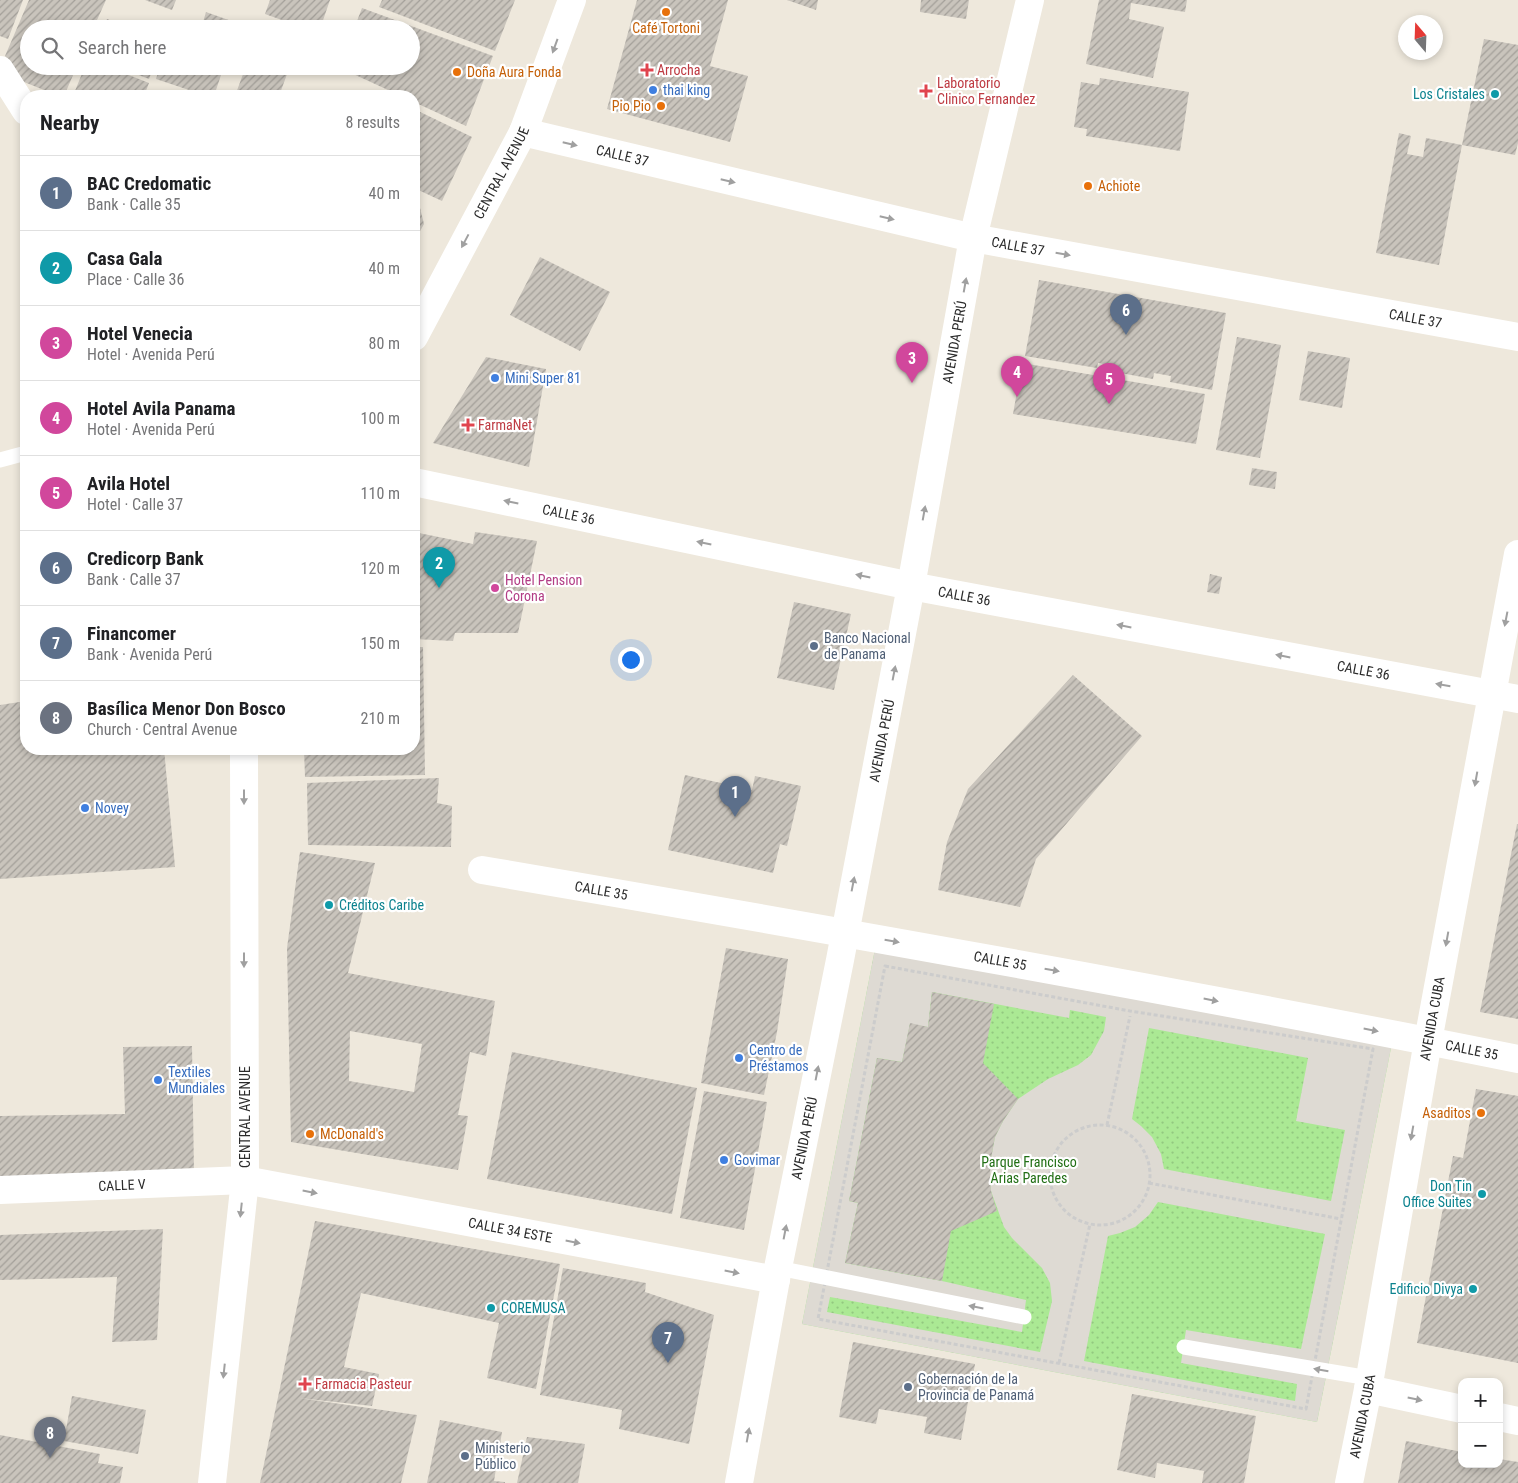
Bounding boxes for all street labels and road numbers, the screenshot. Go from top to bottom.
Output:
street label: CENTRAL AVENUE [470,125,532,222]
street label: CALLE 37 [594,141,650,169]
street label: CALLE 37 [990,234,1046,259]
street label: AVENIDA PERÚ [939,299,970,385]
street label: CALLE 37 [1388,306,1443,331]
street label: CALLE 36 [541,501,596,528]
street label: CALLE 36 [937,583,992,609]
street label: CALLE 36 [1336,657,1391,683]
street label: AVENIDA PERÚ [866,698,897,783]
street label: CALLE 35 [574,878,629,903]
street label: CALLE 35 [972,948,1028,973]
street label: AVENIDA CUBA [1417,975,1448,1062]
street label: CALLE 35 [1444,1037,1500,1063]
street label: CENTRAL AVENUE [237,1066,253,1168]
street label: AVENIDA PERÚ [788,1095,820,1181]
street label: CALLE V [98,1176,146,1194]
street label: CALLE 34 ESTE [467,1214,553,1246]
street label: AVENIDA CUBA [1346,1373,1378,1460]

